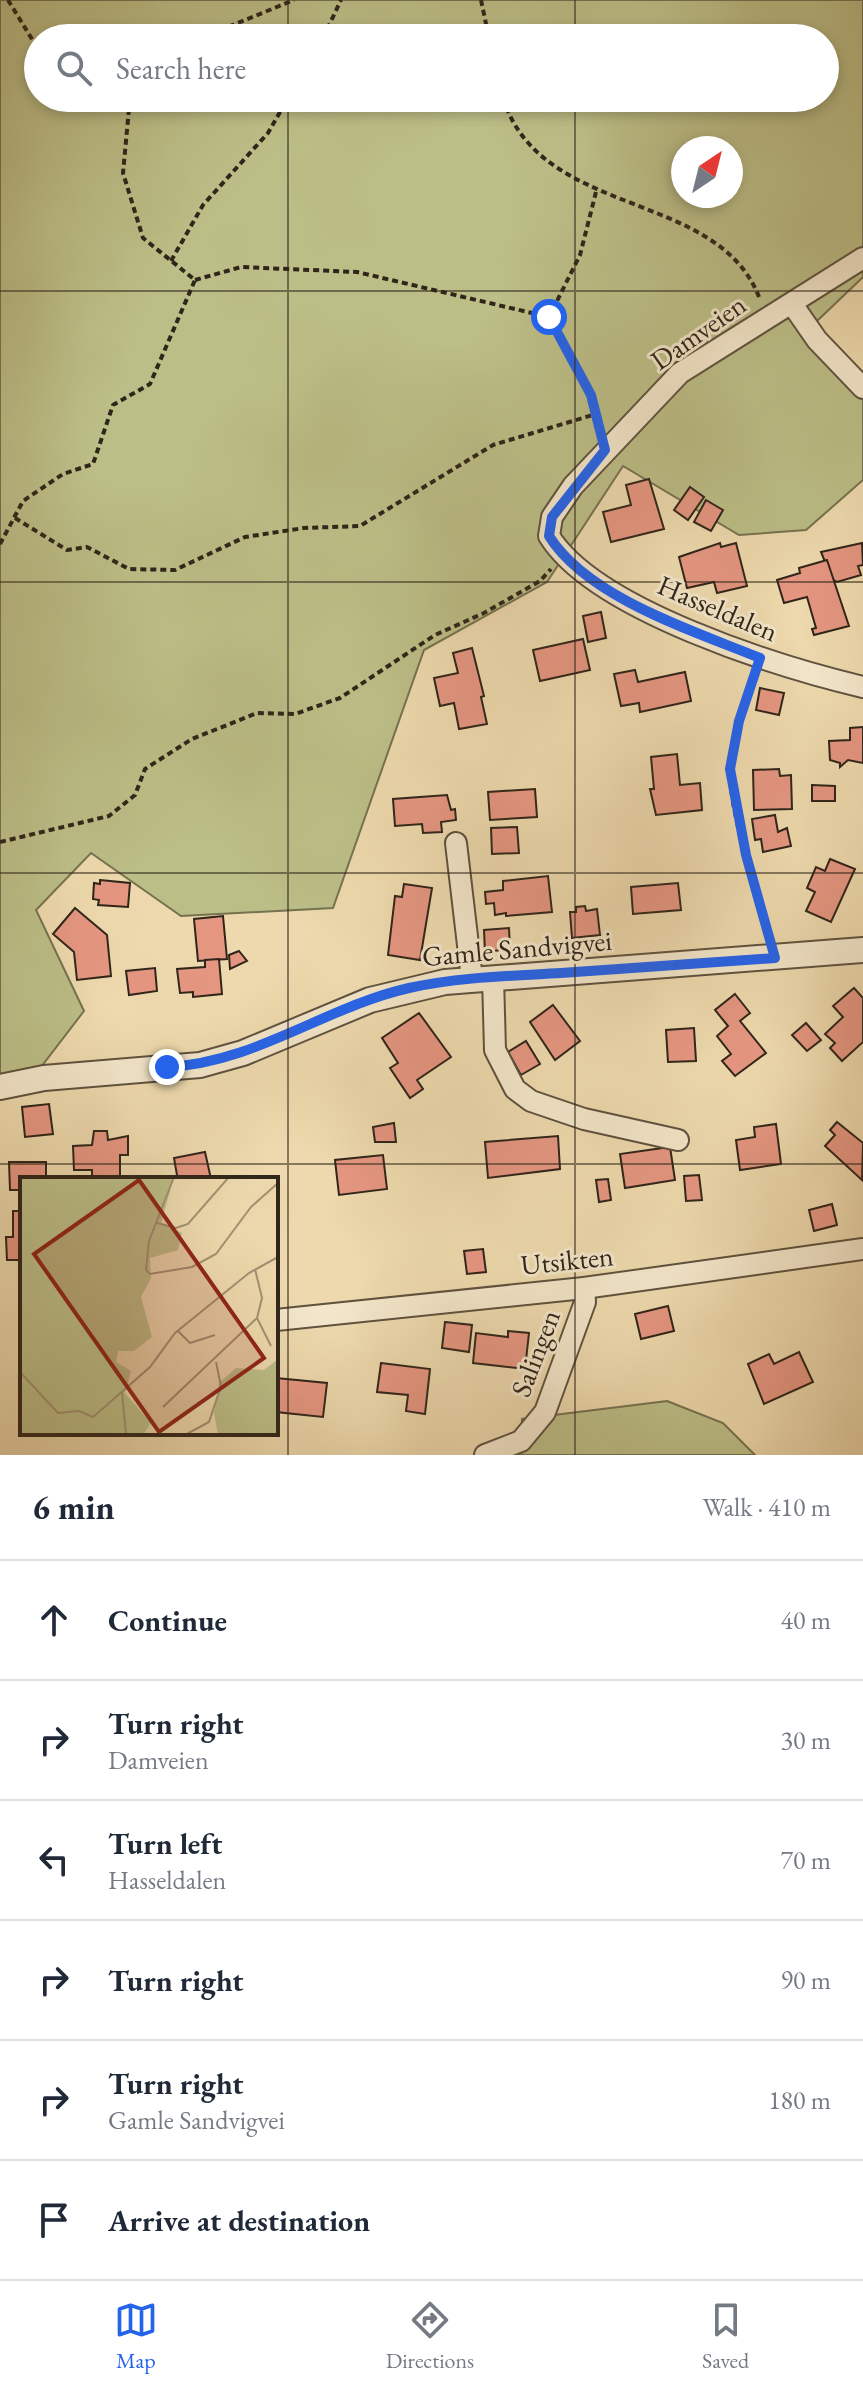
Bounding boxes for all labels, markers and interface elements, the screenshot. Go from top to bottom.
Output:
search box [24,24,839,112]
icon: search [52,46,96,90]
text: Search here [116,49,246,88]
north arrow [671,136,743,208]
street label: Damveien [643,286,753,378]
route start [531,299,567,335]
street label: Hasseldalen [652,567,784,650]
street label: Gamle Sandvigvei [421,922,614,974]
route end [149,1049,185,1085]
inset map [20,1177,278,1435]
street label: Utsikten [519,1237,615,1283]
street label: Salingen [502,1304,568,1402]
text: 6 min [32,1485,115,1529]
text: Walk · 410 m [703,1490,831,1524]
icon: ahead [32,1598,76,1642]
text: Continue [108,1601,227,1640]
text: 40 m [781,1603,831,1637]
text: Turn right [108,1704,244,1743]
icon: right [32,1718,76,1762]
text: 30 m [781,1723,831,1757]
text: Damveien [108,1743,209,1777]
text: Turn left [108,1824,222,1863]
icon: left [32,1838,76,1882]
text: 70 m [781,1843,831,1877]
text: Hasseldalen [108,1863,226,1897]
icon: right [32,1958,76,2002]
text: Turn right [108,1961,244,2000]
text: 90 m [781,1963,831,1997]
text: Turn right [108,2064,244,2103]
icon: right [32,2078,76,2122]
text: 180 m [768,2083,831,2117]
text: Gamle Sandvigvei [108,2103,285,2137]
icon: arrive [32,2198,76,2242]
text: Arrive at destination [108,2201,370,2240]
tab: Map [114,2298,158,2375]
tab: Directions [386,2298,474,2375]
tab: Saved [702,2298,749,2375]

